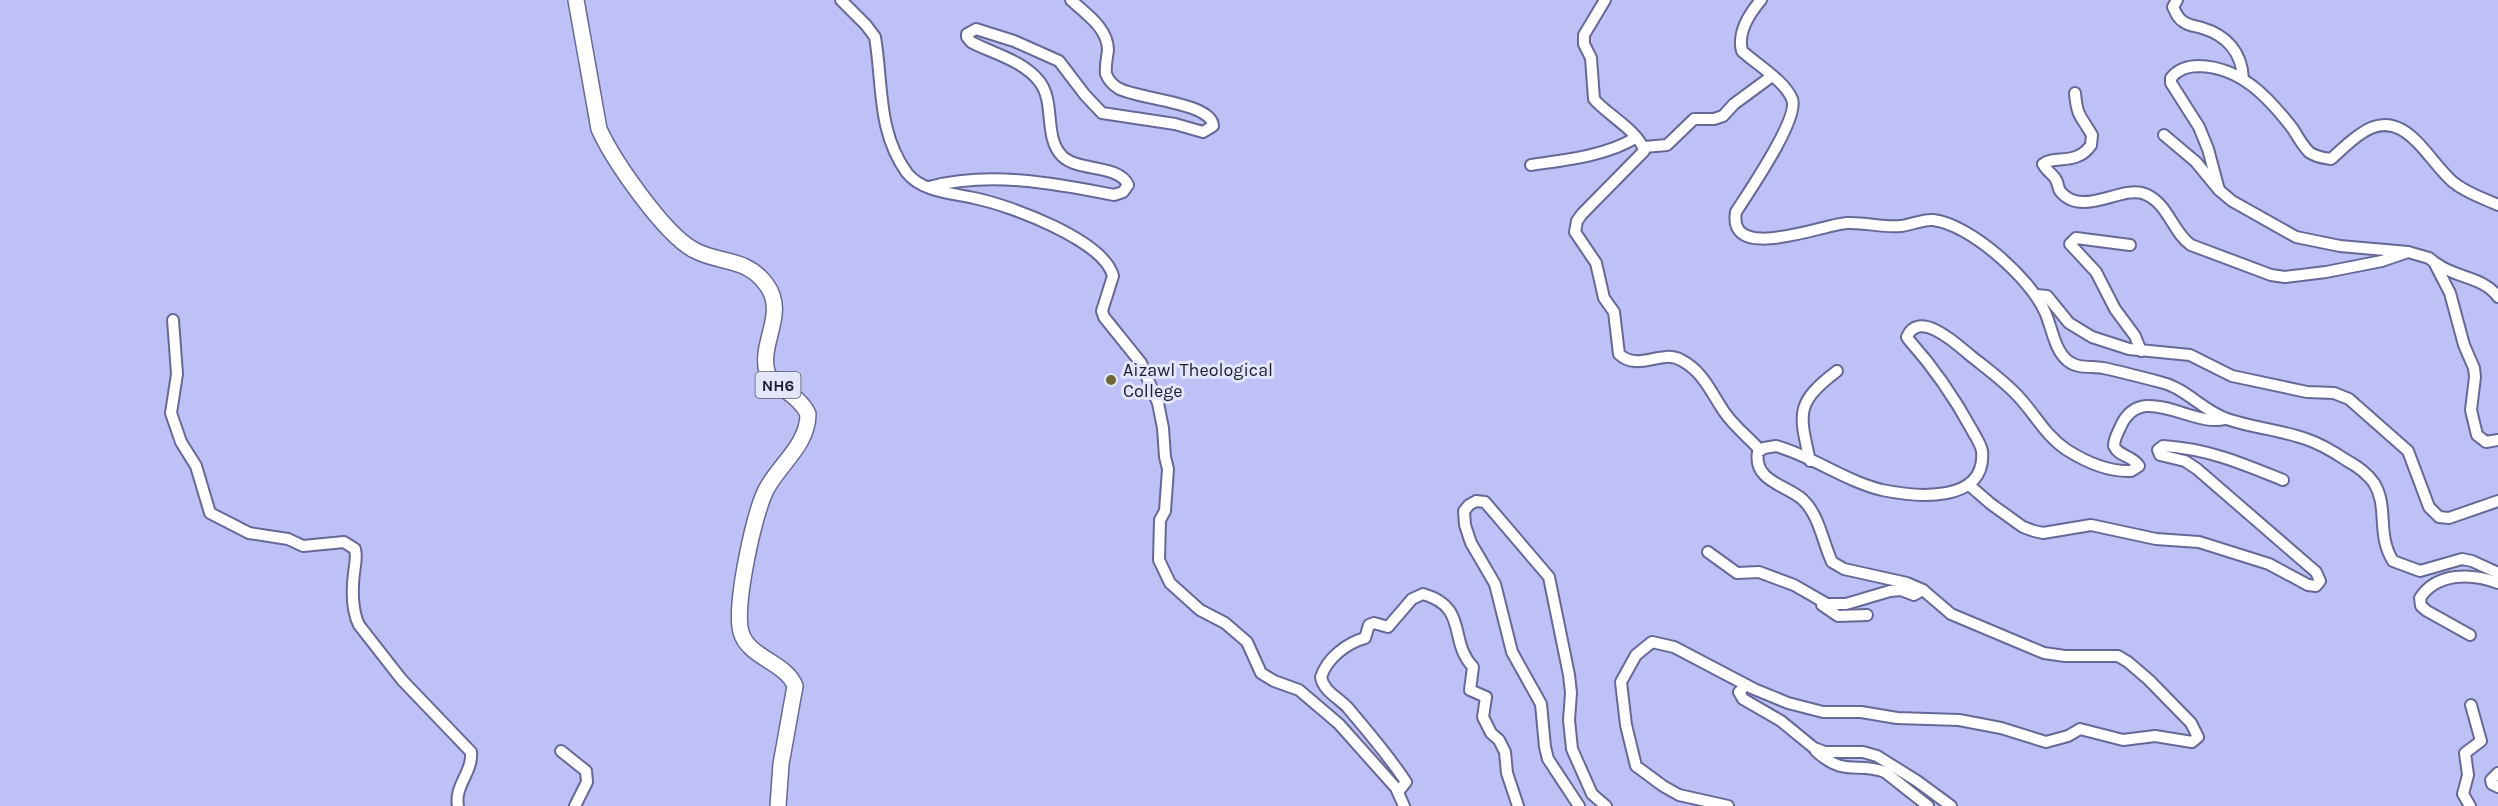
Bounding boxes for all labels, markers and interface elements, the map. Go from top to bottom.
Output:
place label: Aizawl Theological College [1123,359,1273,402]
road number: NH6 [756,372,800,398]
marker: Aizawl Theological College [1104,373,1118,387]

